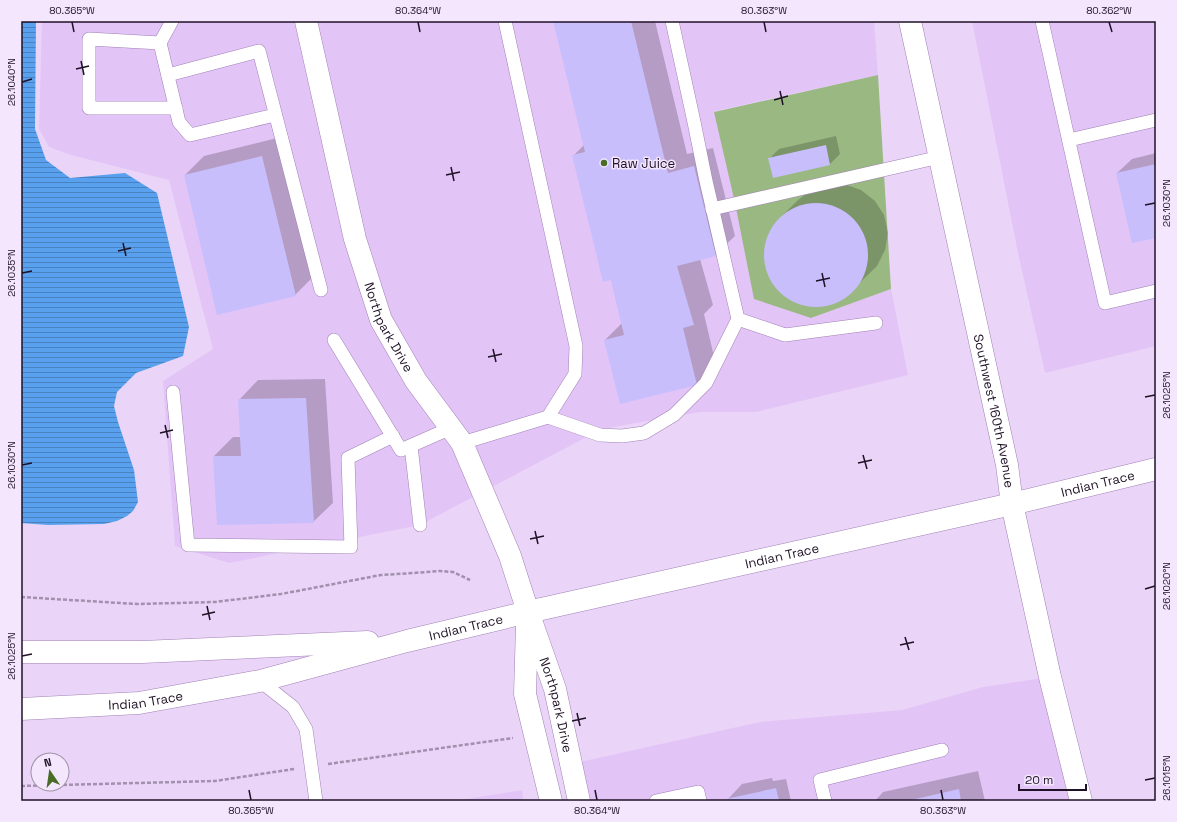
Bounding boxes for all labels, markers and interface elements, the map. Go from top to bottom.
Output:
text: 80.365°W [49,4,95,17]
text: 80.364°W [395,4,441,17]
text: 80.363°W [741,4,787,17]
text: 80.362°W [1086,4,1132,17]
text: 26.1040°N [5,58,18,106]
place label: Raw Juice [612,155,675,172]
marker: Raw Juice [599,158,609,168]
text: 26.1030°N [1160,179,1173,227]
text: 26.1035°N [5,249,18,297]
street label: Northpark Drive [360,280,417,375]
street label: Southwest 160th Avenue [970,333,1018,489]
text: 26.1025°N [1160,371,1173,419]
text: 26.1030°N [5,441,18,489]
street label: Indian Trace [1059,466,1136,501]
street label: Indian Trace [743,539,821,572]
text: 26.1020°N [1160,562,1173,610]
street label: Indian Trace [427,610,505,644]
text: 26.1025°N [5,632,18,680]
street label: Northpark Drive [536,655,576,754]
street label: Indian Trace [108,687,184,714]
north arrow [30,752,70,792]
text: N [43,755,53,770]
text: 26.1015°N [1160,755,1173,801]
scale bar [1019,766,1086,792]
text: 20 m [1025,772,1053,788]
text: 80.365°W [228,804,274,817]
text: 80.364°W [574,804,620,817]
text: 80.363°W [920,804,966,817]

